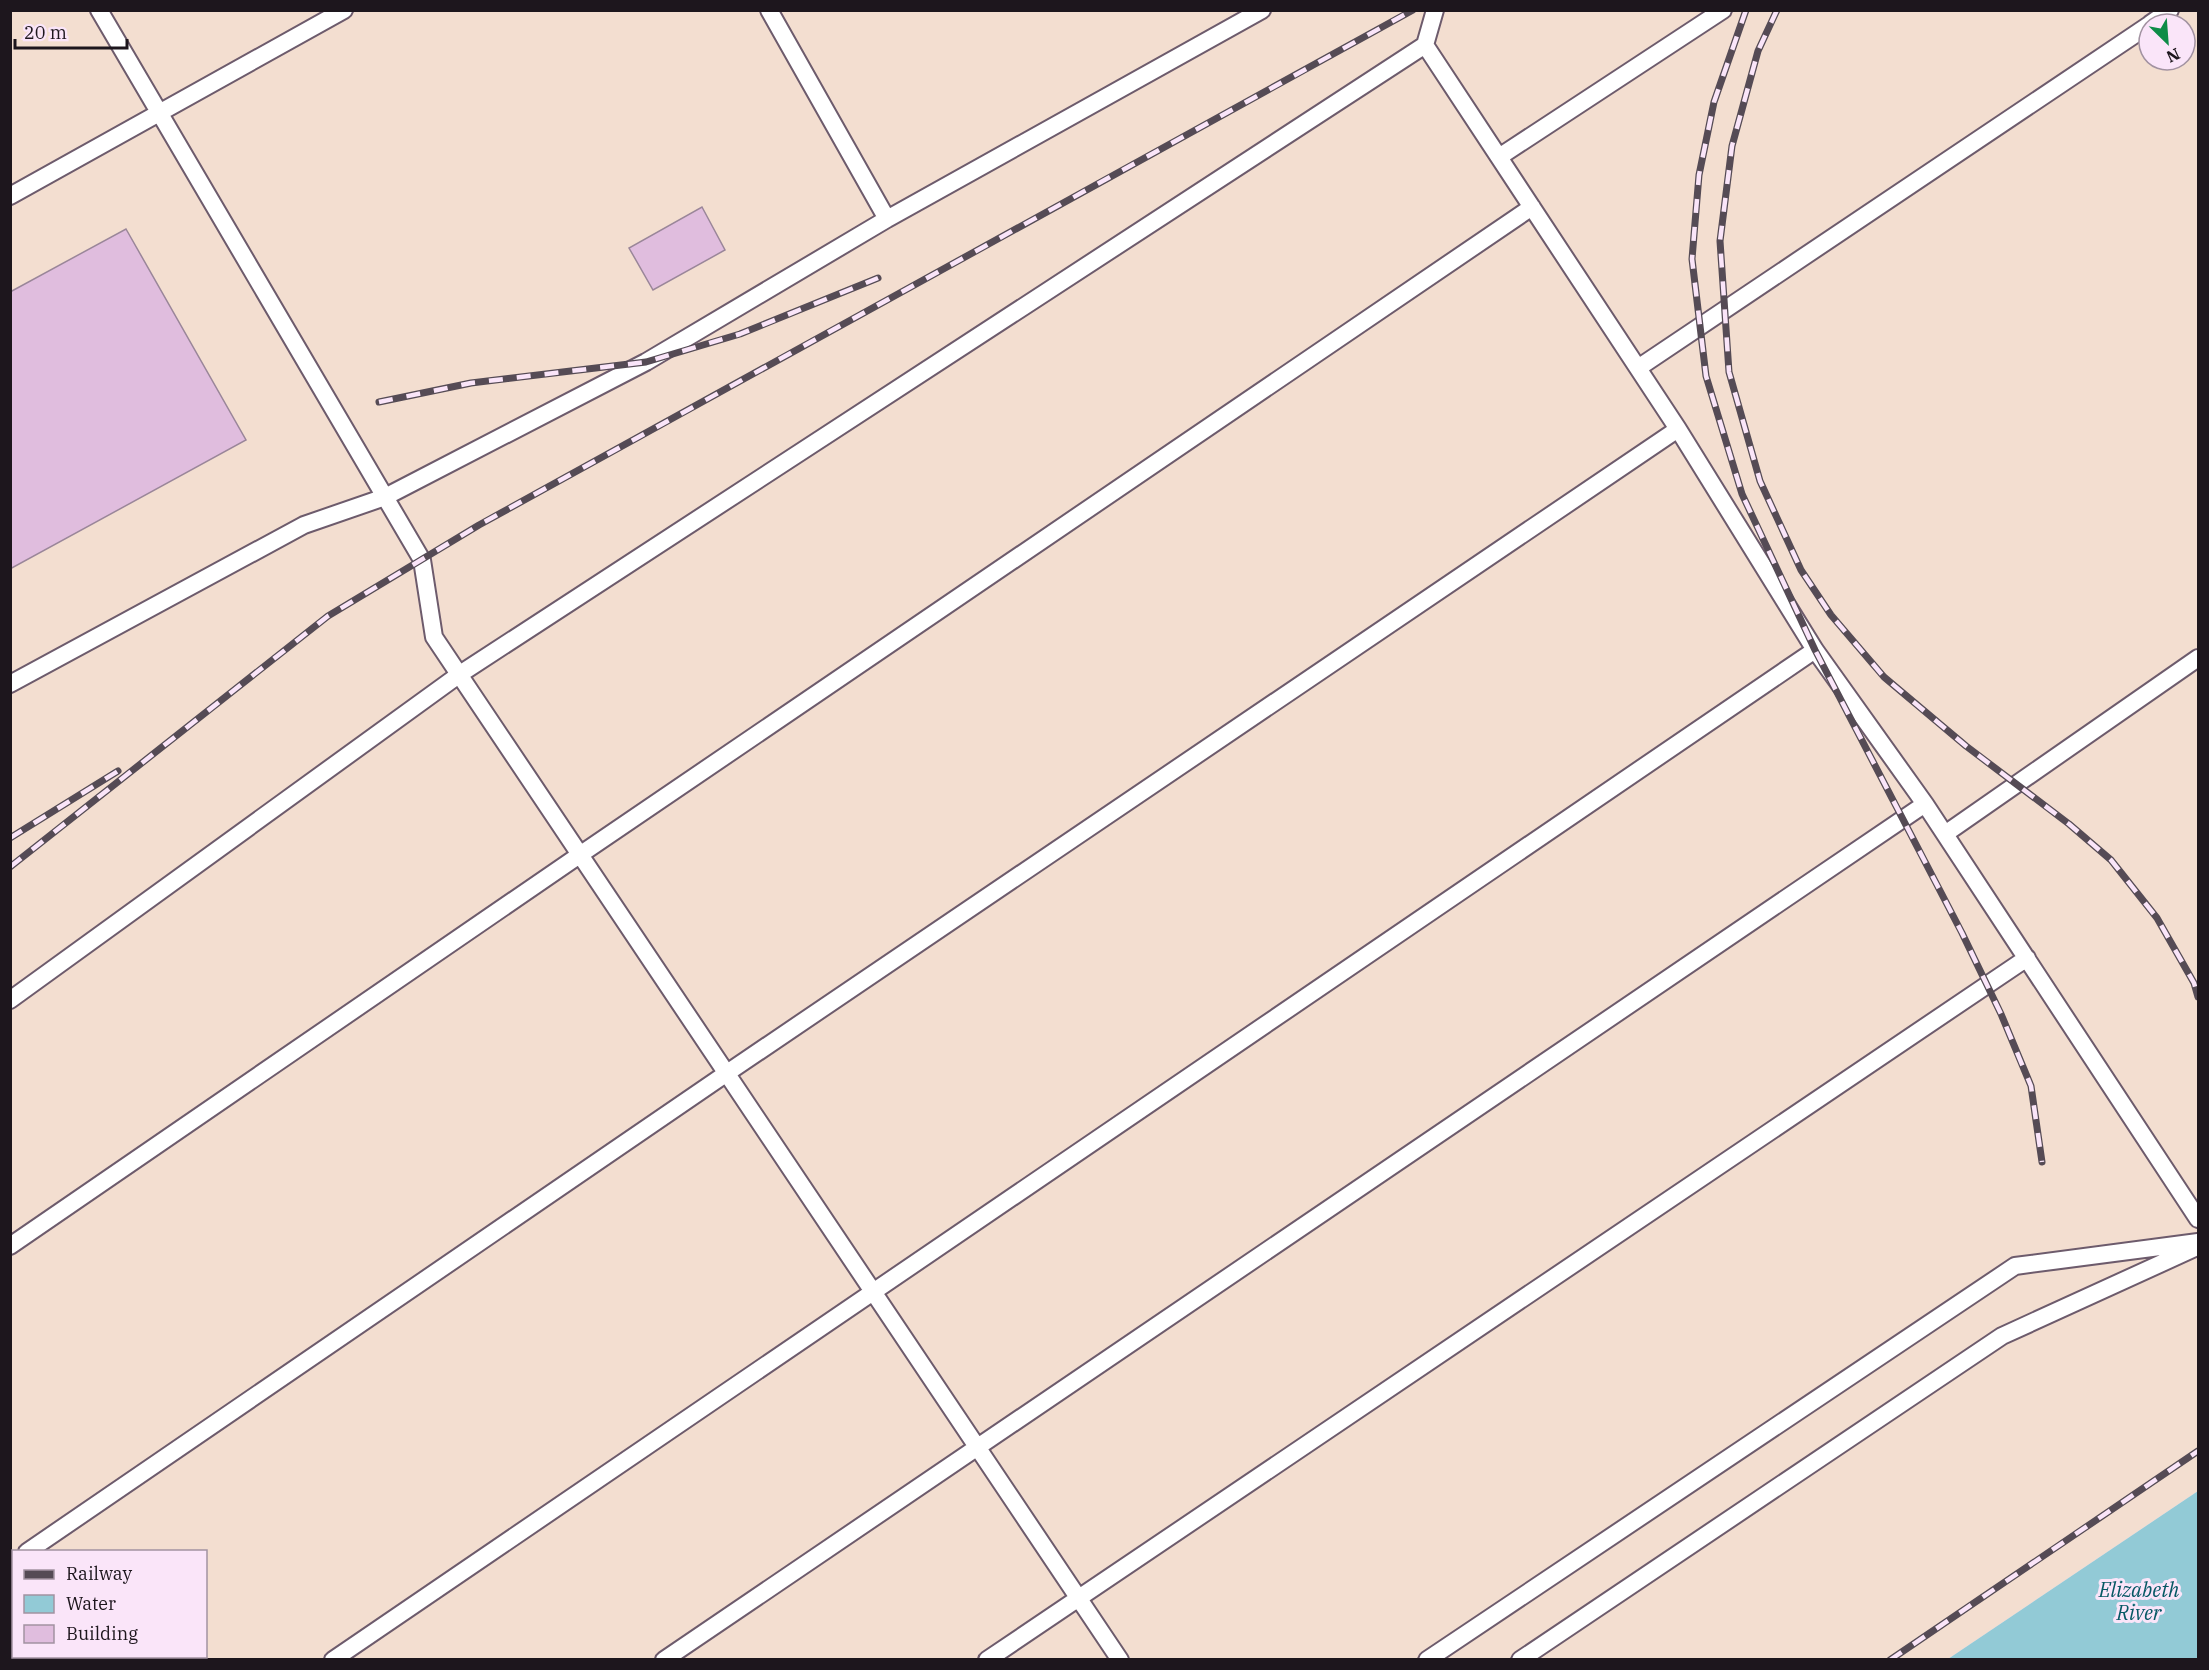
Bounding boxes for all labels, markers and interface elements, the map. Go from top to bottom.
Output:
scale bar [15,12,128,50]
north arrow [2137,12,2197,72]
text: 20 m [24,21,67,44]
text: N [2163,44,2183,67]
legend [12,1550,207,1658]
text: Railway [66,1562,132,1585]
water label: Elizabeth River [2098,1576,2179,1626]
text: Water [66,1592,116,1615]
text: Building [66,1622,138,1645]

